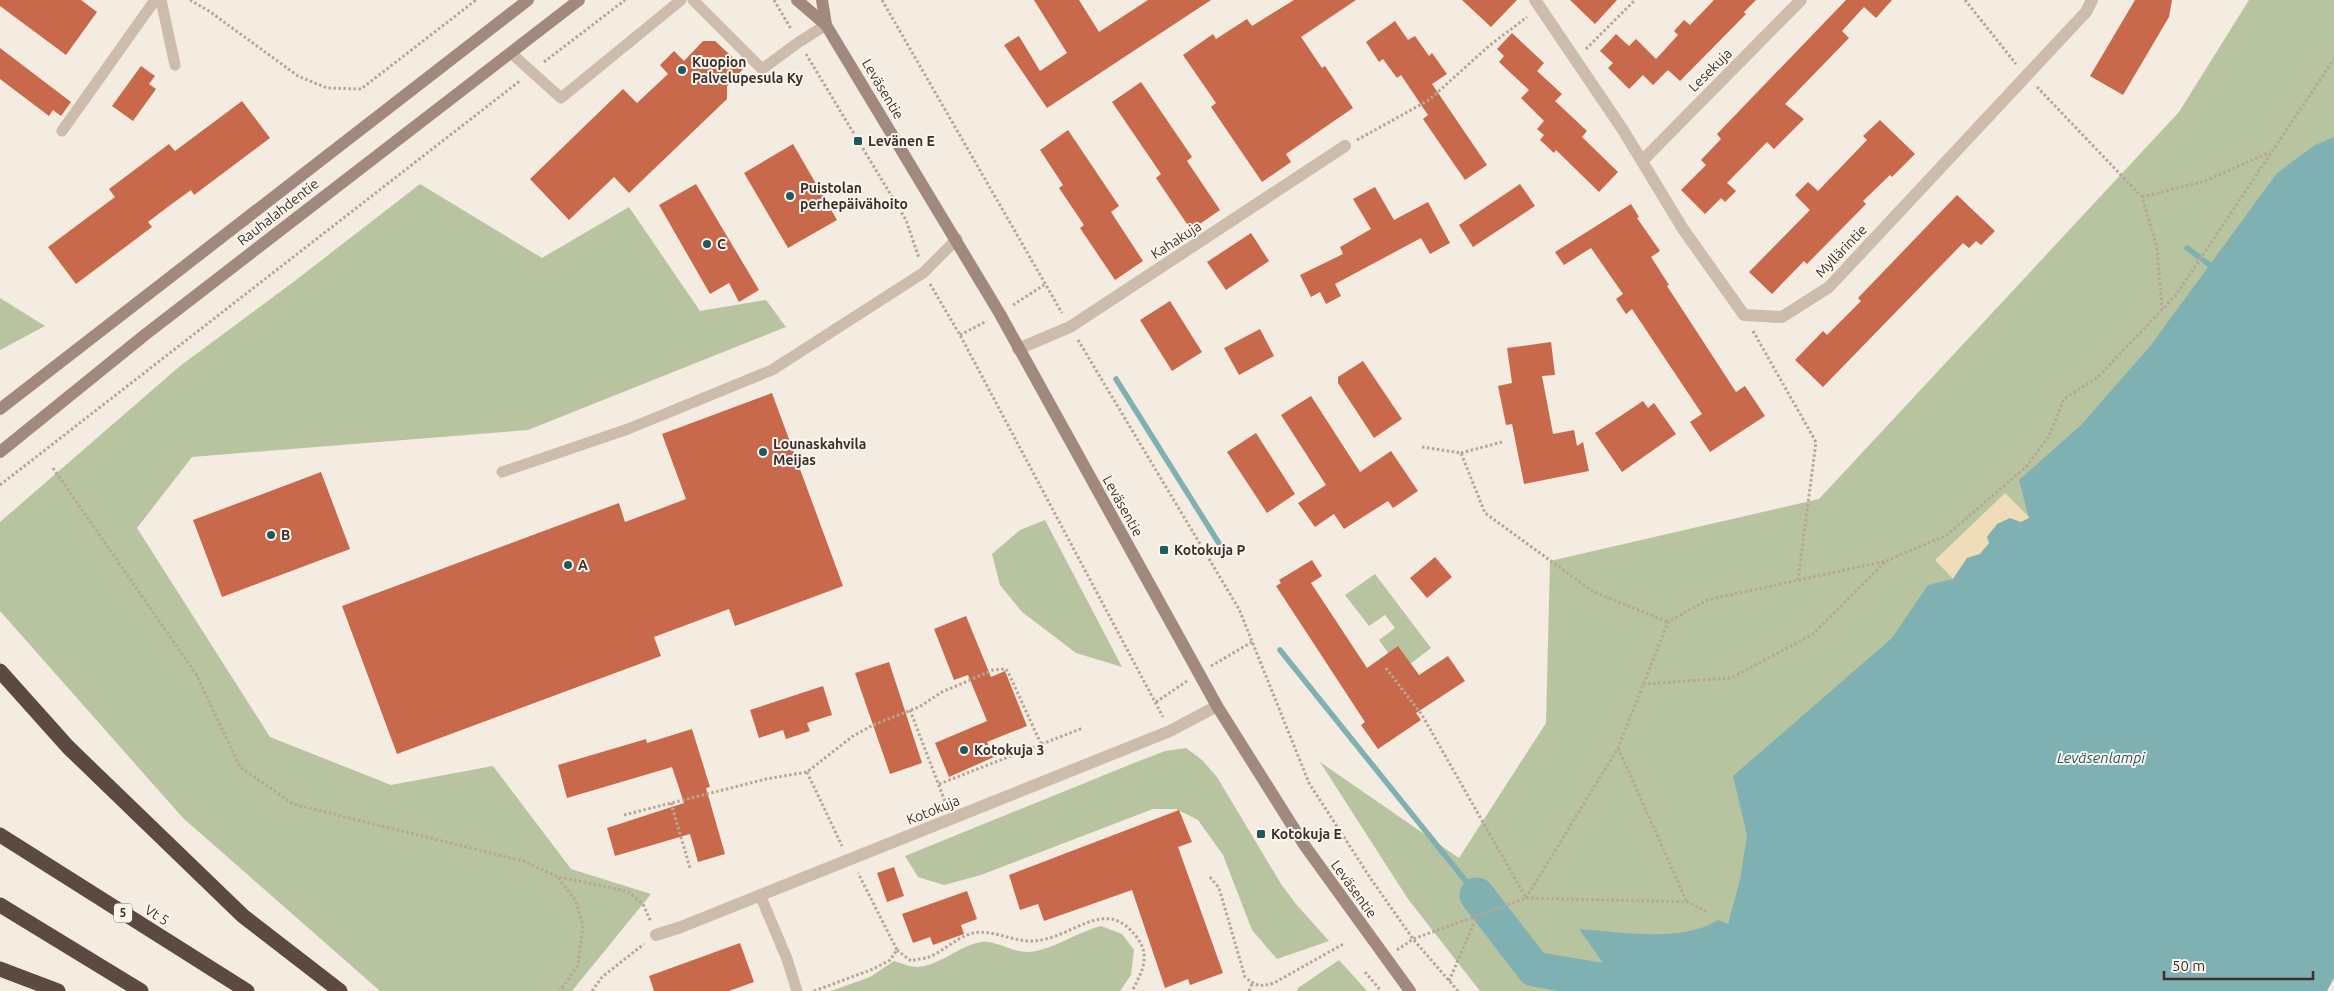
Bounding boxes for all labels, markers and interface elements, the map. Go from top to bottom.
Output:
street label: Lesekuja [1685,45,1735,95]
place label: Kuopion Palvelupesula Ky [692,54,804,86]
street label: Leväsentie [859,56,907,122]
marker: Kuopion Palvelupesula Ky [676,64,688,76]
place label: Levänen E [868,133,935,149]
marker: Levänen E [852,135,864,147]
street label: Rauhalahdentie [234,175,322,249]
place label: Puistolan perhepäivähoito [800,180,908,212]
marker: Puistolan perhepäivähoito [784,190,796,202]
street label: Kahakuja [1148,218,1204,262]
street label: Myllärintie [1812,221,1870,281]
place label: C [717,236,726,252]
marker: C [701,238,713,250]
place label: Lounaskahvila Meijas [773,436,866,468]
marker: Lounaskahvila Meijas [757,446,769,458]
street label: Leväsentie [1100,473,1146,539]
place label: B [281,527,290,543]
marker: B [265,529,277,541]
place label: Kotokuja P [1174,542,1245,558]
marker: Kotokuja P [1158,544,1170,556]
place label: A [578,557,588,573]
marker: A [562,559,574,571]
place label: Kotokuja 3 [974,742,1044,758]
marker: Kotokuja 3 [958,744,970,756]
water label: Leväsenlampi [2057,749,2146,766]
street label: Kotokuja [904,792,962,828]
place label: Kotokuja E [1271,826,1342,842]
marker: Kotokuja E [1255,828,1267,840]
street label: Leväsentie [1328,857,1380,921]
street label: Vt 5 [142,901,172,929]
road number: 5 [114,904,132,922]
scale bar [2164,948,2313,980]
text: 50 m [2172,957,2205,974]

